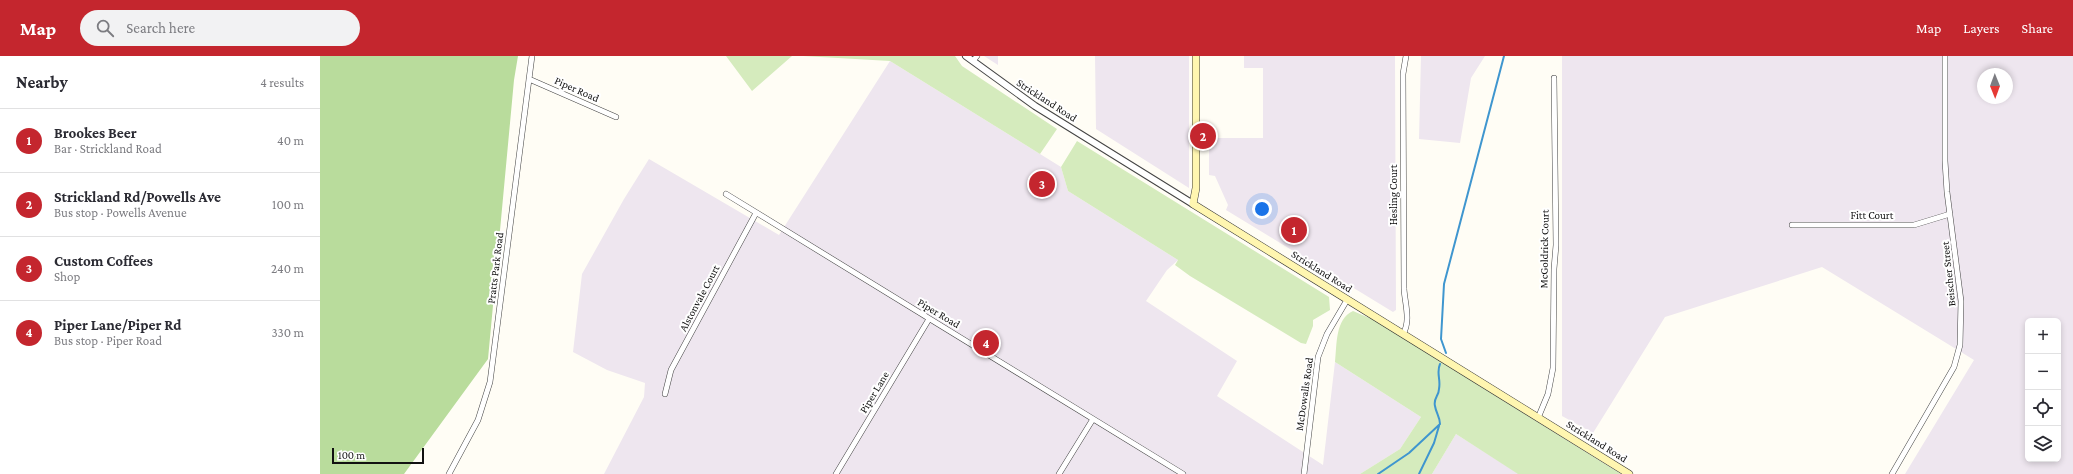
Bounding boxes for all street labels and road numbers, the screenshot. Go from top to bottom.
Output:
street label: Piper Road [553,74,601,105]
street label: Strickland Road [1015,76,1080,124]
street label: Hesling Court [1387,164,1400,225]
street label: McGoldrick Court [1537,209,1551,288]
street label: Fitt Court [1851,209,1894,221]
street label: Pratts Park Road [485,231,505,304]
street label: Beischer Street [1939,241,1957,307]
street label: Strickland Road [1289,248,1355,295]
street label: Alstonvale Court [676,262,722,333]
street label: Piper Road [915,296,963,331]
street label: McDowalls Road [1293,356,1315,431]
street label: Piper Lane [857,369,892,415]
street label: Strickland Road [1564,418,1630,465]

